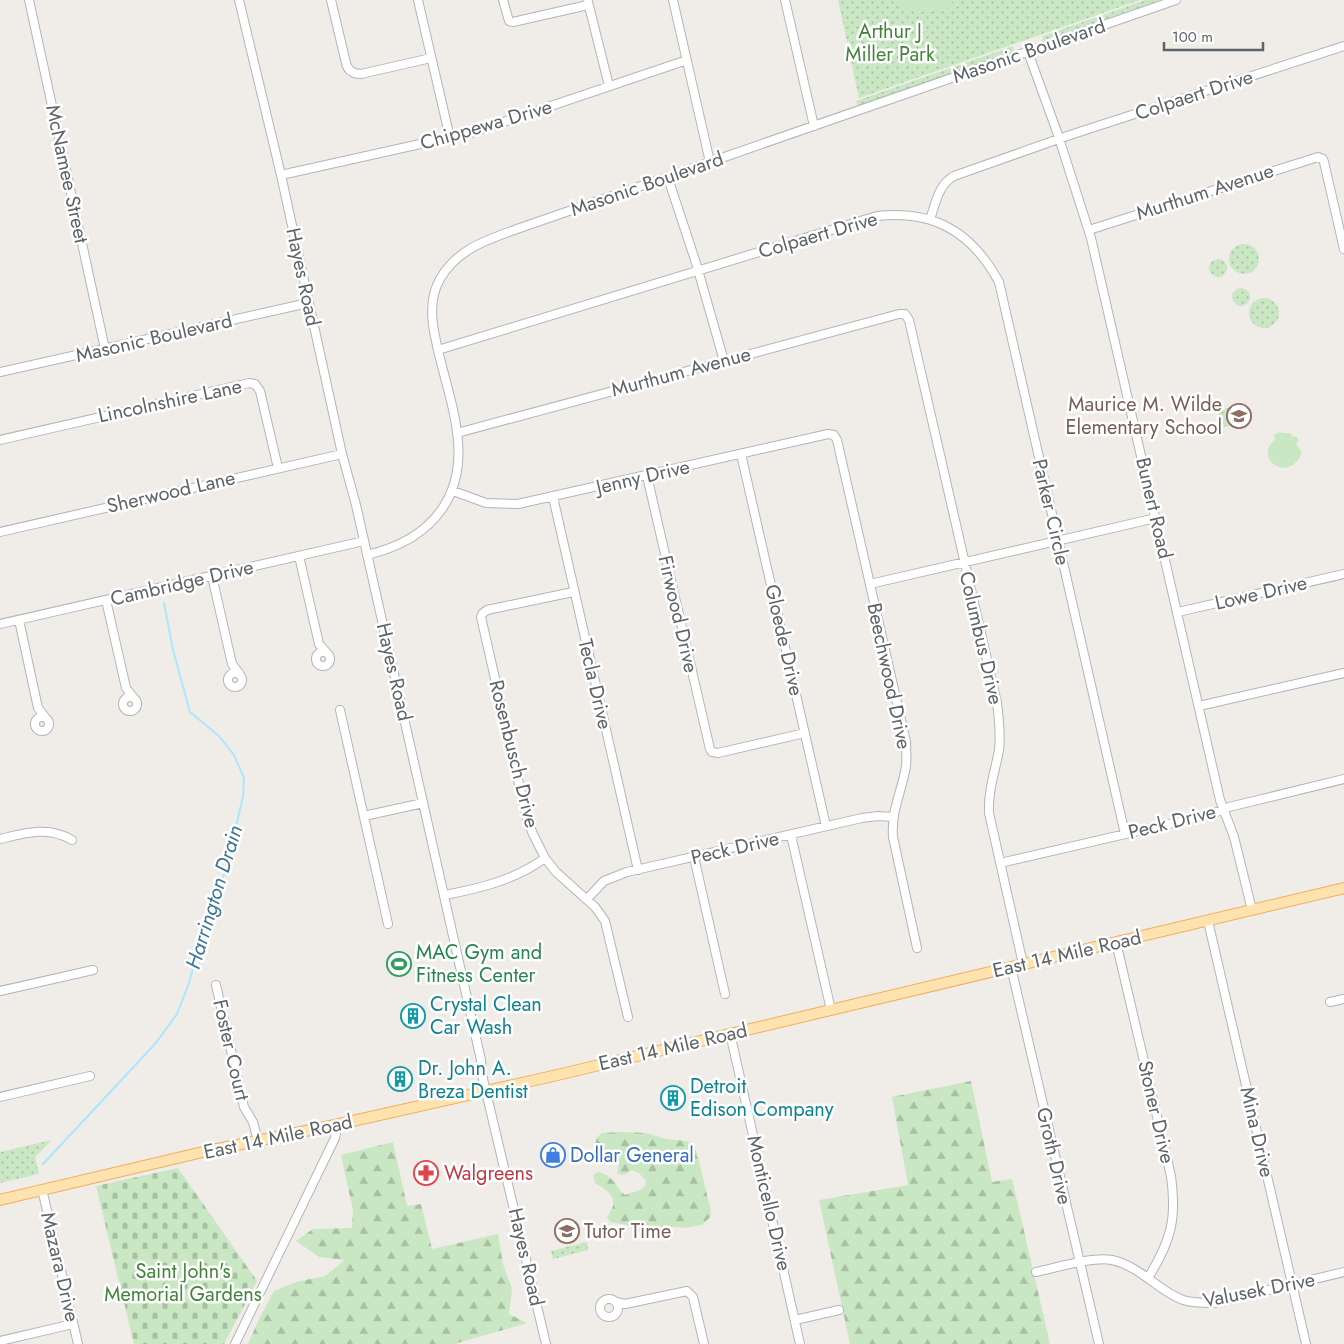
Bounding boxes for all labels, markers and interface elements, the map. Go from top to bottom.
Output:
street label: Masonic Boulevard [949,11,1109,91]
park label: Arthur J Miller Park [845,17,935,69]
scale bar [1164,20,1263,52]
text: 100 m [1172,26,1213,48]
street label: Colpaert Drive [1131,62,1257,128]
street label: Chippewa Drive [417,92,555,158]
street label: McNamee Street [38,102,96,246]
street label: Masonic Boulevard [567,144,727,224]
street label: Murthum Avenue [1132,156,1278,228]
street label: Colpaert Drive [755,204,881,266]
street label: Hayes Road [278,225,328,329]
street label: Masonic Boulevard [73,306,235,370]
street label: Murthum Avenue [608,339,754,405]
street label: Lincolnshire Lane [95,372,245,430]
place label: Maurice M. Wilde Elementary School [1066,390,1222,442]
school or university icon: Maurice M. Wilde Elementary School [1226,403,1252,429]
street label: Jenny Drive [590,452,693,503]
street label: Bunert Road [1128,454,1180,562]
street label: Parker Circle [1025,456,1077,568]
street label: Sherwood Lane [104,463,238,521]
street label: Cambridge Drive [108,552,256,614]
street label: Firwood Drive [650,552,706,676]
street label: Lowe Drive [1212,568,1310,618]
street label: Columbus Drive [952,569,1010,707]
street label: Gloede Drive [757,581,811,699]
street label: Beechwood Drive [859,600,919,752]
street label: Hayes Road [369,620,419,724]
street label: Tecla Drive [571,636,619,732]
street label: Rosenbusch Drive [482,677,546,831]
street label: Peck Drive [1125,797,1219,847]
water label: Harrington Drain [178,821,250,973]
street label: Peck Drive [688,824,782,872]
street label: East 14 Mile Road [990,923,1144,985]
place label: MAC Gym and Fitness Center [416,938,542,990]
sports icon: MAC Gym and Fitness Center [386,951,412,977]
place label: Crystal Clean Car Wash [430,990,542,1042]
street label: Foster Court [205,996,257,1104]
building icon: Crystal Clean Car Wash [400,1003,426,1029]
street label: East 14 Mile Road [596,1016,750,1078]
place label: Dr. John A. Breza Dentist [418,1054,528,1106]
street label: Stoner Drive [1130,1058,1182,1166]
building icon: Dr. John A. Breza Dentist [387,1066,413,1092]
place label: Detroit Edison Company [690,1072,834,1124]
street label: Mina Drive [1233,1084,1281,1180]
building icon: Detroit Edison Company [660,1085,686,1111]
street label: Groth Drive [1029,1105,1079,1207]
street label: East 14 Mile Road [201,1107,355,1167]
street label: Monticello Drive [739,1132,799,1274]
place label: Dollar General [570,1141,694,1170]
shop icon: Dollar General [540,1142,566,1168]
place label: Walgreens [444,1159,533,1188]
pharmacy icon: Walgreens [413,1160,439,1186]
street label: Hayes Road [501,1205,551,1309]
street label: Mazara Drive [33,1209,87,1325]
place label: Tutor Time [584,1217,671,1246]
school or university icon: Tutor Time [554,1218,580,1244]
park label: Saint John's Memorial Gardens [104,1257,262,1309]
street label: Valusek Drive [1201,1265,1317,1315]

